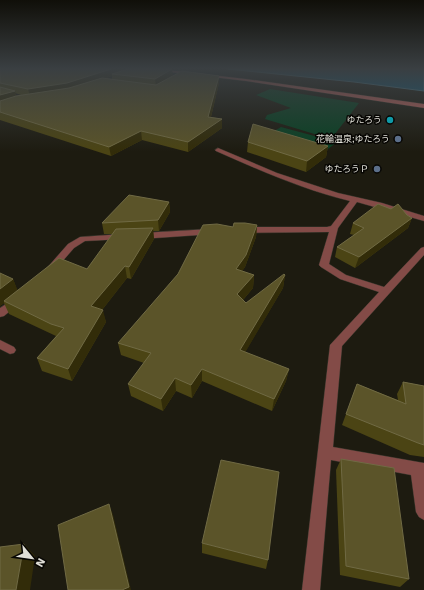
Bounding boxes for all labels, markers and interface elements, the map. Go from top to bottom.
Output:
place label: ゆたろう [347,115,382,125]
marker: ゆたろう [385,115,395,125]
place label: 花輪温泉;ゆたろう [316,133,390,144]
marker: 花輪温泉;ゆたろう [393,134,403,144]
place label: ゆたろうＰ [325,164,369,174]
marker: ゆたろうＰ [372,164,382,174]
north arrow [12,538,52,578]
text: N [33,556,48,569]

